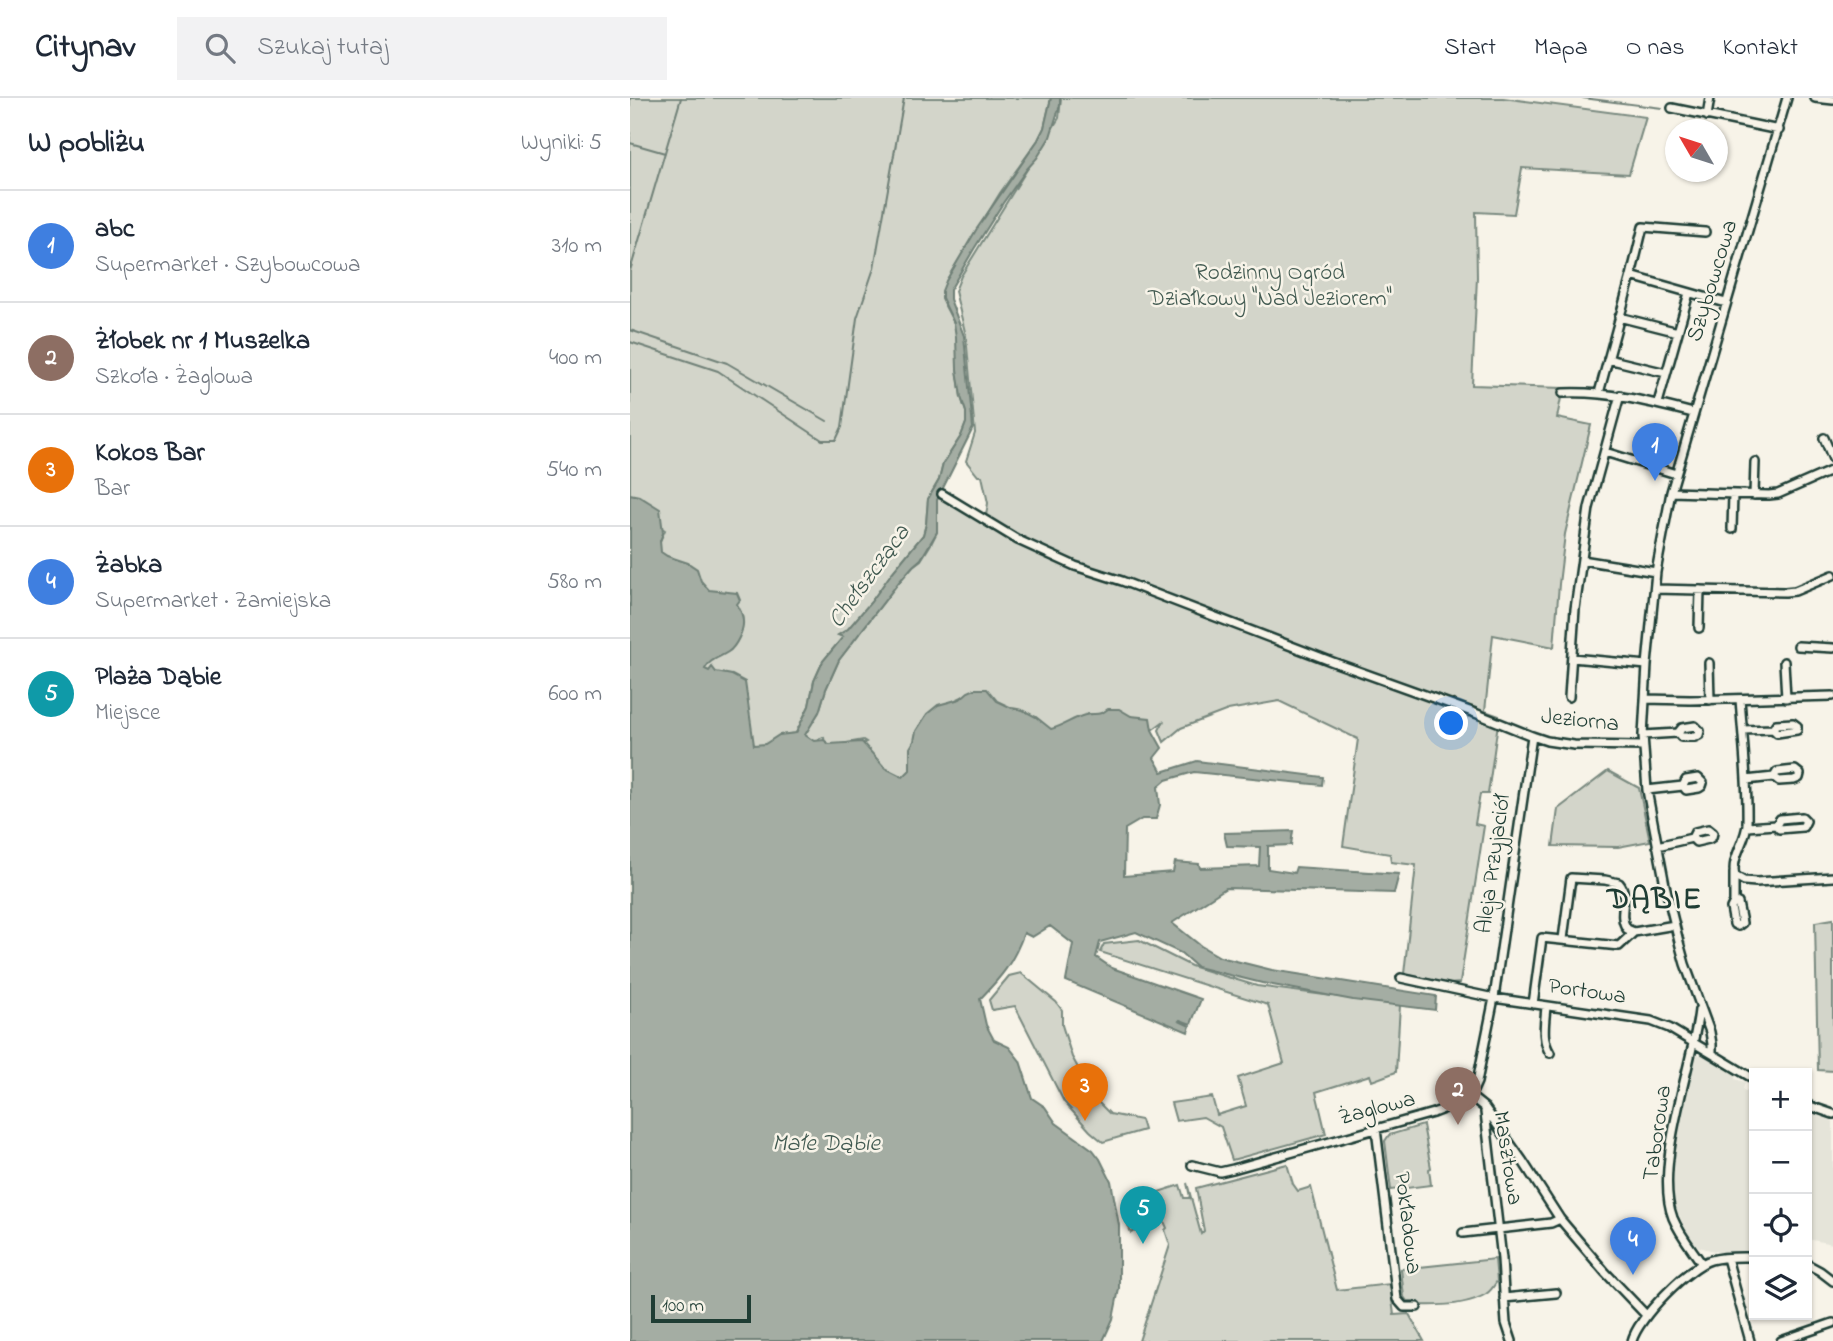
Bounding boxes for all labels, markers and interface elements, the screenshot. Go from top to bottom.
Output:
search box [177,17,667,80]
text: Citynav [35,24,135,72]
icon: search [201,29,239,67]
text: Szukaj tutaj [257,29,388,67]
text: Start [1444,31,1496,66]
text: Mapa [1534,31,1588,66]
text: O nas [1626,31,1684,66]
text: Kontakt [1722,31,1798,66]
north arrow [1665,119,1728,182]
text: W pobliżu [28,122,145,166]
text: Wyniki: 5 [521,127,602,160]
text: abc [95,211,134,249]
street label: Szybowcowa [1679,216,1749,347]
text: 1 [47,230,55,263]
text: 310 m [552,230,602,263]
text: Supermarket · Szybowcowa [95,249,361,282]
park label: Rodzinny Ogród Działkowy "Nad Jeziorem" [1147,257,1392,318]
text: Żłobek nr 1 Muszelka [95,323,310,361]
text: 2 [45,342,57,375]
text: 400 m [549,342,602,375]
text: Szkoła · Żaglowa [95,361,253,394]
pin: 1 [1632,423,1678,481]
text: Kokos Bar [95,435,205,473]
text: 3 [46,454,56,487]
text: 540 m [546,454,602,487]
text: Bar [95,473,130,506]
water label: Chełszcząca [820,517,920,636]
text: Żabka [95,547,162,585]
text: 4 [46,566,56,599]
text: 580 m [547,566,602,599]
text: Supermarket · Zamiejska [95,585,331,618]
text: Plaża Dąbie [95,659,222,697]
text: 5 [44,678,58,711]
text: 600 m [548,678,602,711]
text: Miejsce [95,697,160,730]
street label: Jeziorna [1539,701,1621,741]
your location [1434,706,1468,740]
street label: Aleja Przyjaciół [1468,791,1522,936]
district label: DĄBIE [1605,879,1703,923]
street label: Portowa [1546,970,1628,1014]
pin: 3 [1062,1063,1108,1121]
pin: 2 [1435,1067,1481,1125]
map controls [1749,1068,1812,1320]
button: + [1749,1068,1812,1131]
street label: Żaglowa [1335,1083,1419,1136]
street label: Taborowa [1635,1083,1681,1183]
street label: Masztowa [1483,1109,1531,1207]
water label: Małe Dąbie [772,1127,881,1162]
button: − [1749,1131,1812,1194]
street label: Pokładowa [1384,1170,1430,1276]
pin: 5 [1120,1186,1166,1244]
button: locate [1749,1194,1812,1257]
pin: 4 [1610,1217,1656,1275]
button: layers [1749,1257,1812,1320]
scale bar [651,1292,751,1324]
text: 100 m [662,1293,704,1320]

